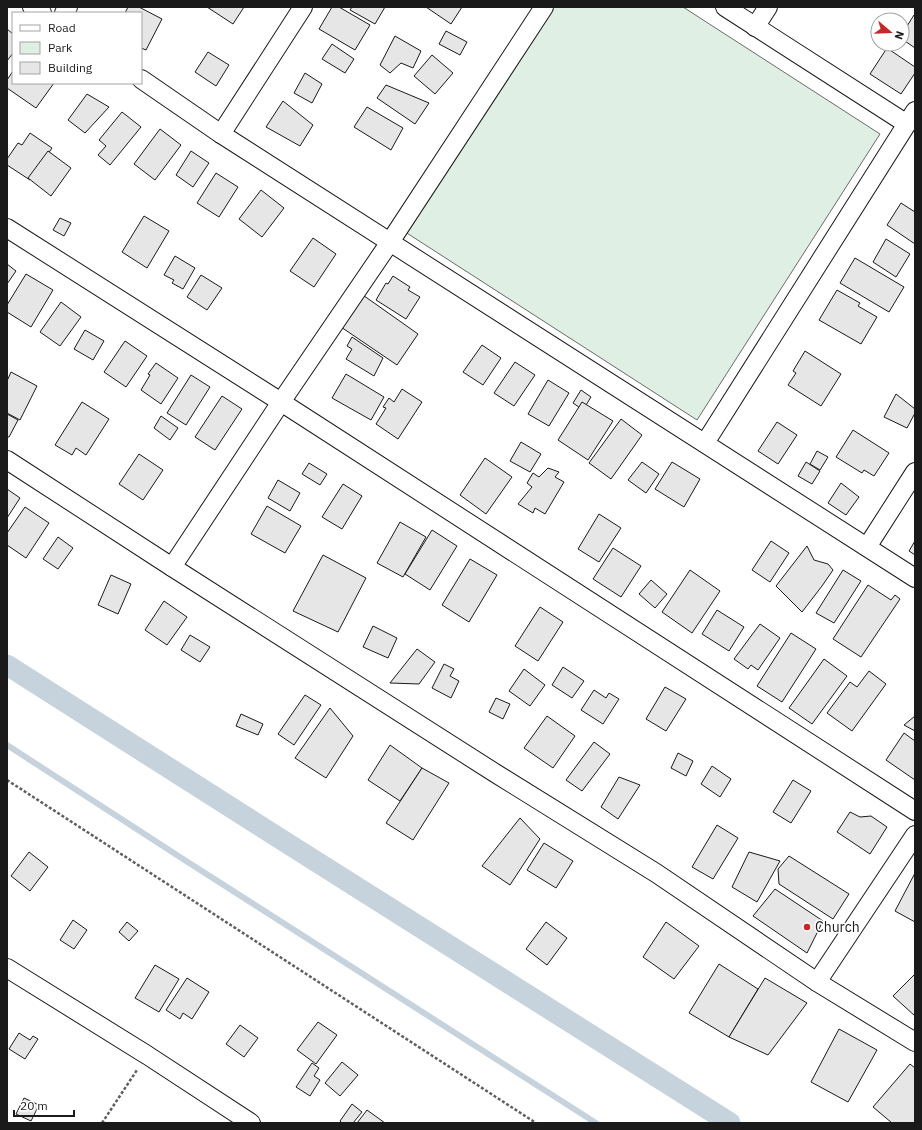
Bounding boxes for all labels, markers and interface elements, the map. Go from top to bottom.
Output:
legend [12,12,142,84]
north arrow [870,12,910,52]
text: Road [48,20,76,35]
text: N [892,29,907,41]
text: Park [48,40,73,55]
text: Building [48,60,93,75]
place label: Church [815,918,860,936]
marker: Church [802,922,812,932]
scale bar [14,1092,74,1118]
text: 20 m [20,1098,48,1113]

